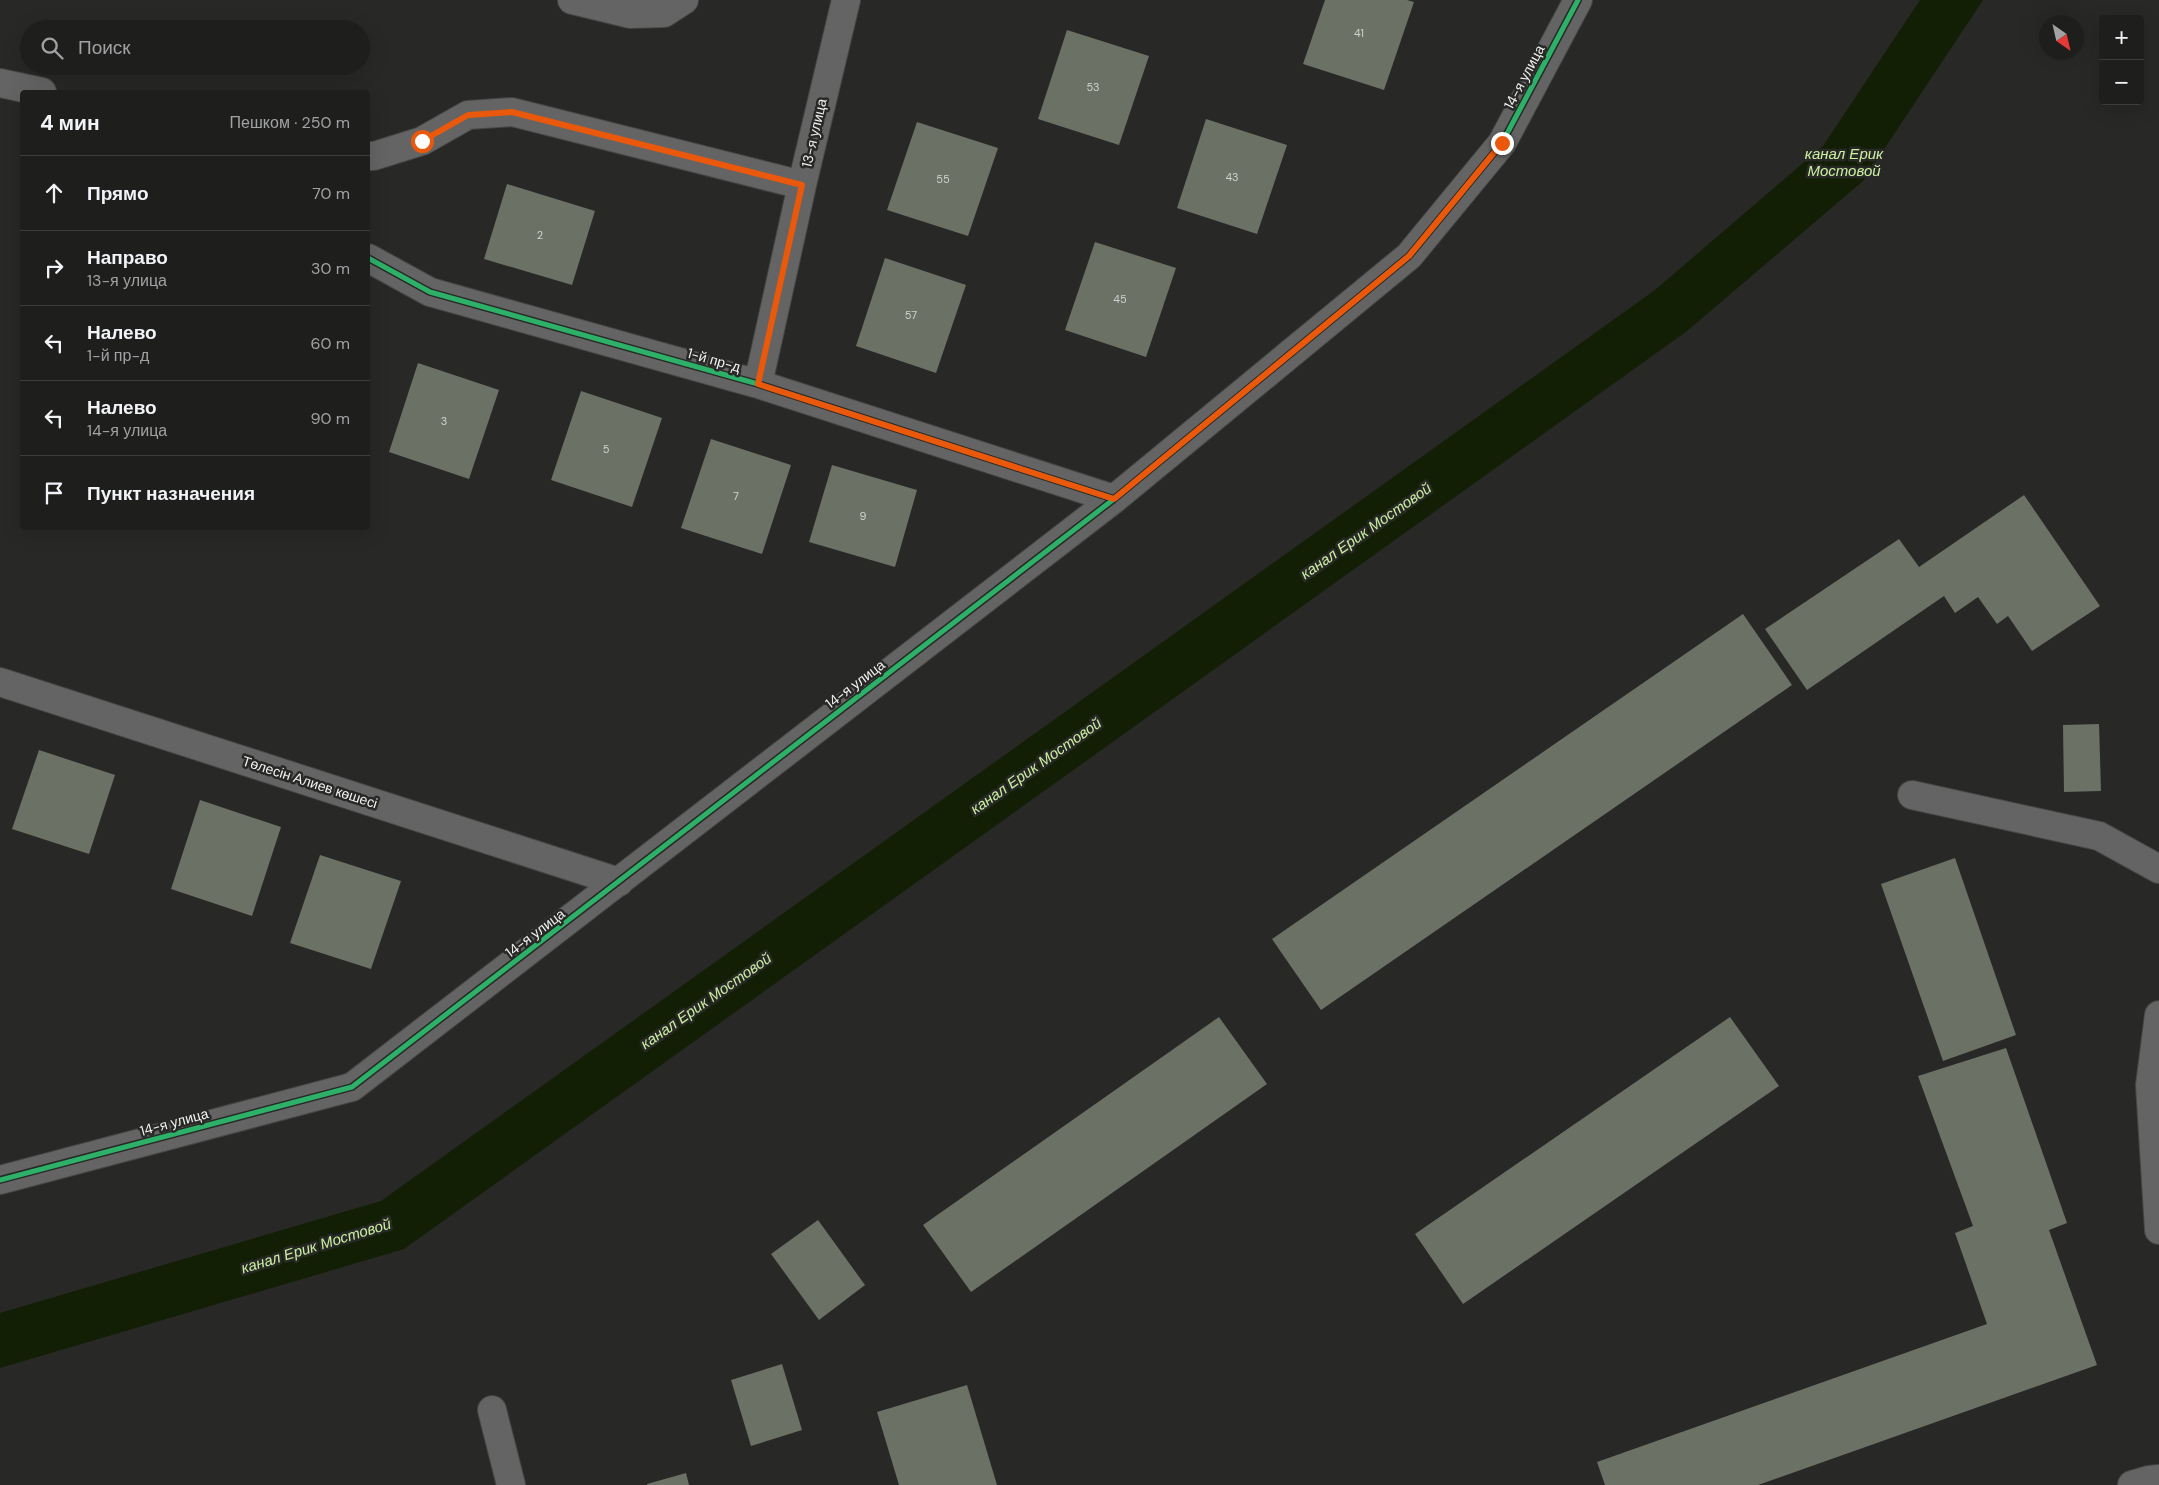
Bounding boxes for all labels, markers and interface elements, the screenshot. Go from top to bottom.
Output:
north arrow [2039,15,2084,60]
map controls [2099,15,2144,105]
button: + [2099,15,2144,60]
search box [20,20,370,75]
house number: 41 [1354,26,1364,40]
icon: search [38,34,66,62]
text: Поиск [78,35,131,60]
street label: 14-я улица [1500,42,1549,112]
button: − [2099,60,2144,105]
house number: 53 [1086,80,1100,94]
street label: 13-я улица [797,97,831,169]
text: 4 мин [40,109,100,137]
text: Пешком · 250 m [230,112,350,133]
route start [411,130,434,153]
route end [1491,132,1514,155]
water label: канал Ерик Мостовой [1805,144,1884,181]
house number: 43 [1225,170,1239,184]
house number: 55 [936,172,950,186]
icon: ahead [40,179,68,207]
text: Прямо [87,181,149,206]
text: 70 m [312,183,350,204]
house number: 2 [537,228,543,242]
text: Направо [87,245,168,270]
icon: right [40,254,68,282]
text: 30 m [311,258,350,279]
text: 13-я улица [87,270,167,291]
house number: 45 [1113,292,1127,306]
house number: 57 [905,308,917,322]
text: Налево [87,320,157,345]
icon: left [40,329,68,357]
text: 60 m [310,333,350,354]
street label: 1-й пр-д [685,344,743,376]
text: 1-й пр-д [87,345,149,366]
text: Налево [87,395,157,420]
icon: left [40,404,68,432]
text: 90 m [310,408,350,429]
house number: 3 [441,414,447,428]
text: 14-я улица [87,420,167,441]
house number: 5 [603,442,610,456]
water label: канал Ерик Мостовой [1296,478,1436,584]
icon: arrive [40,479,68,507]
text: Пункт назначения [87,481,255,506]
house number: 7 [733,489,739,503]
house number: 9 [860,509,867,523]
street label: 14-я улица [822,656,889,712]
water label: канал Ерик Мостовой [966,713,1106,819]
street label: Төлесін Алиев көшесі [240,752,380,812]
street label: 14-я улица [502,905,569,961]
water label: канал Ерик Мостовой [636,948,776,1054]
street label: 14-я улица [138,1104,210,1140]
water label: канал Ерик Мостовой [239,1213,394,1278]

